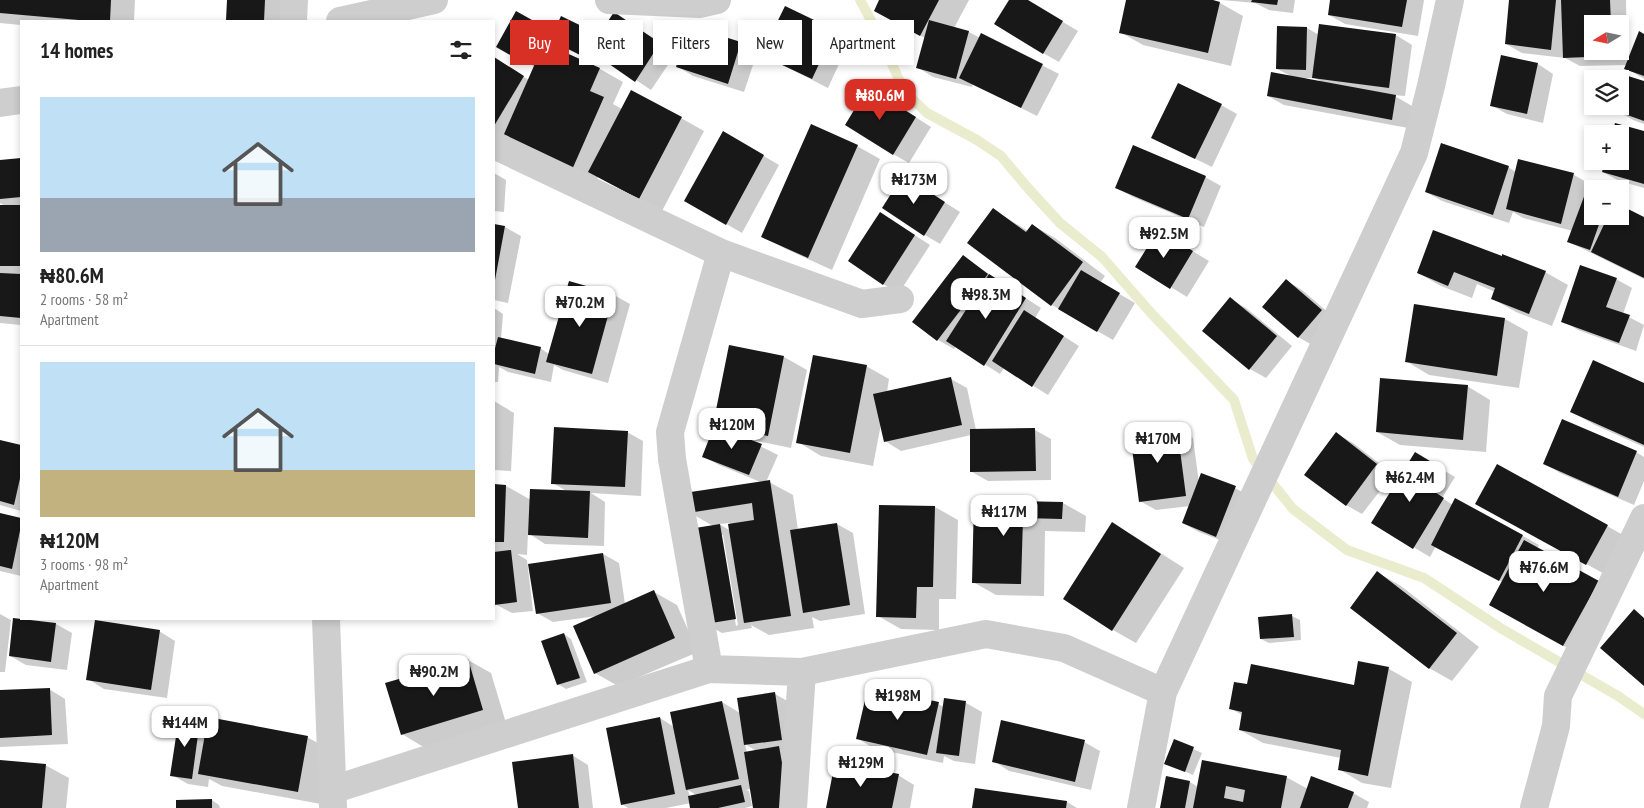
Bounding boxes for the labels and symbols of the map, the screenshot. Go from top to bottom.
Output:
north arrow [1584,15,1629,60]
pin: ₦80.6M [839,78,921,121]
pin: ₦173M [879,162,949,205]
pin: ₦92.5M [1123,216,1205,259]
pin: ₦98.3M [945,278,1027,320]
pin: ₦70.2M [539,286,621,328]
pin: ₦120M [697,408,767,450]
pin: ₦170M [1123,422,1193,464]
pin: ₦62.4M [1369,460,1451,503]
pin: ₦117M [969,494,1039,537]
pin: ₦76.6M [1503,550,1585,593]
pin: ₦90.2M [393,654,475,697]
pin: ₦198M [863,678,933,721]
pin: ₦144M [150,706,220,748]
pin: ₦129M [826,746,896,788]

